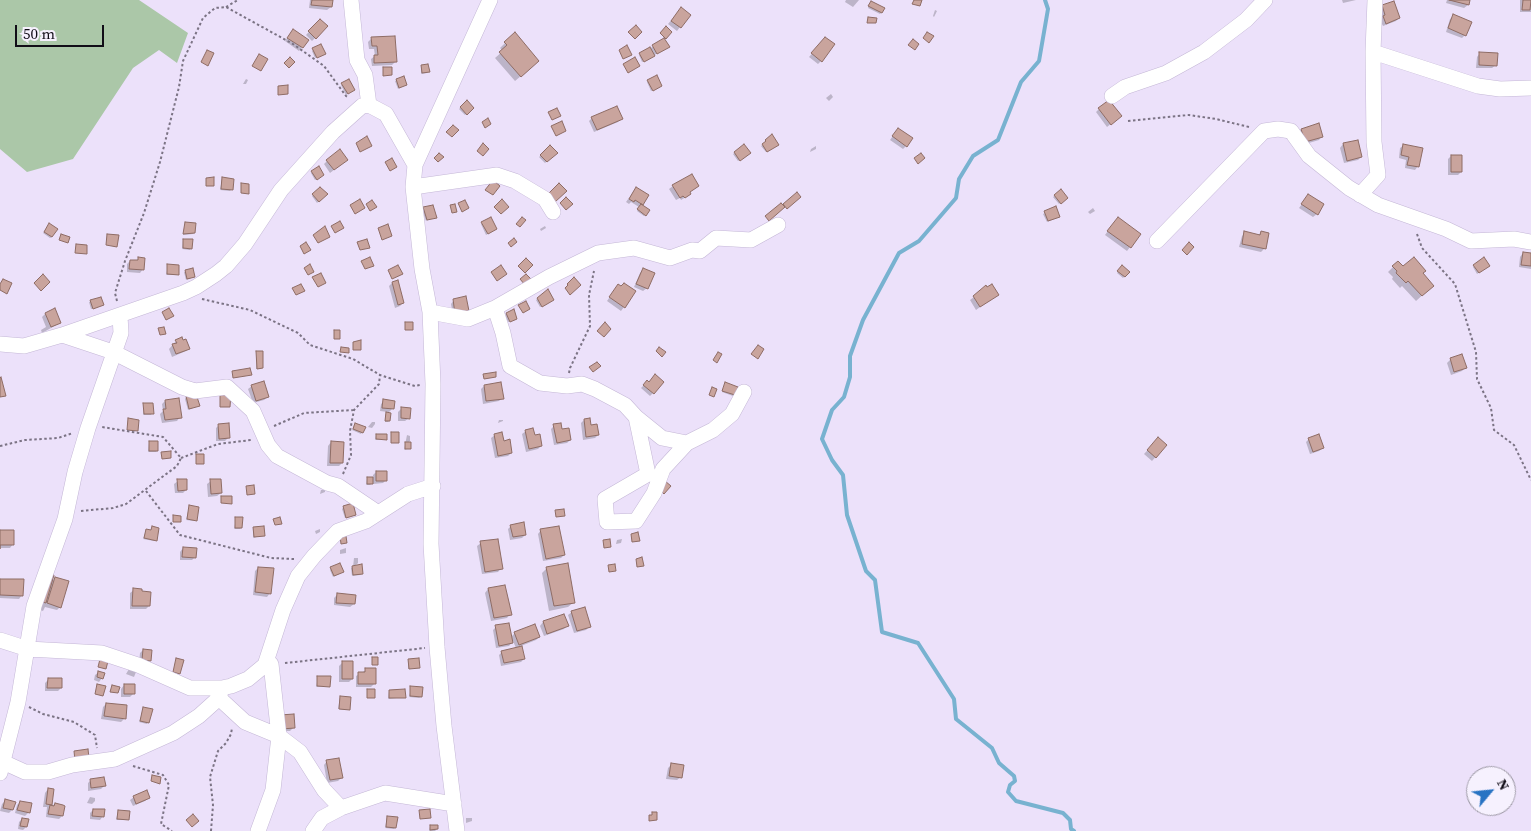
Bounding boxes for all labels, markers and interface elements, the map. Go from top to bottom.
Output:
scale bar [18,15,106,47]
text: 50 m [23,23,55,44]
north arrow [1466,766,1516,816]
text: N [1492,775,1515,794]

